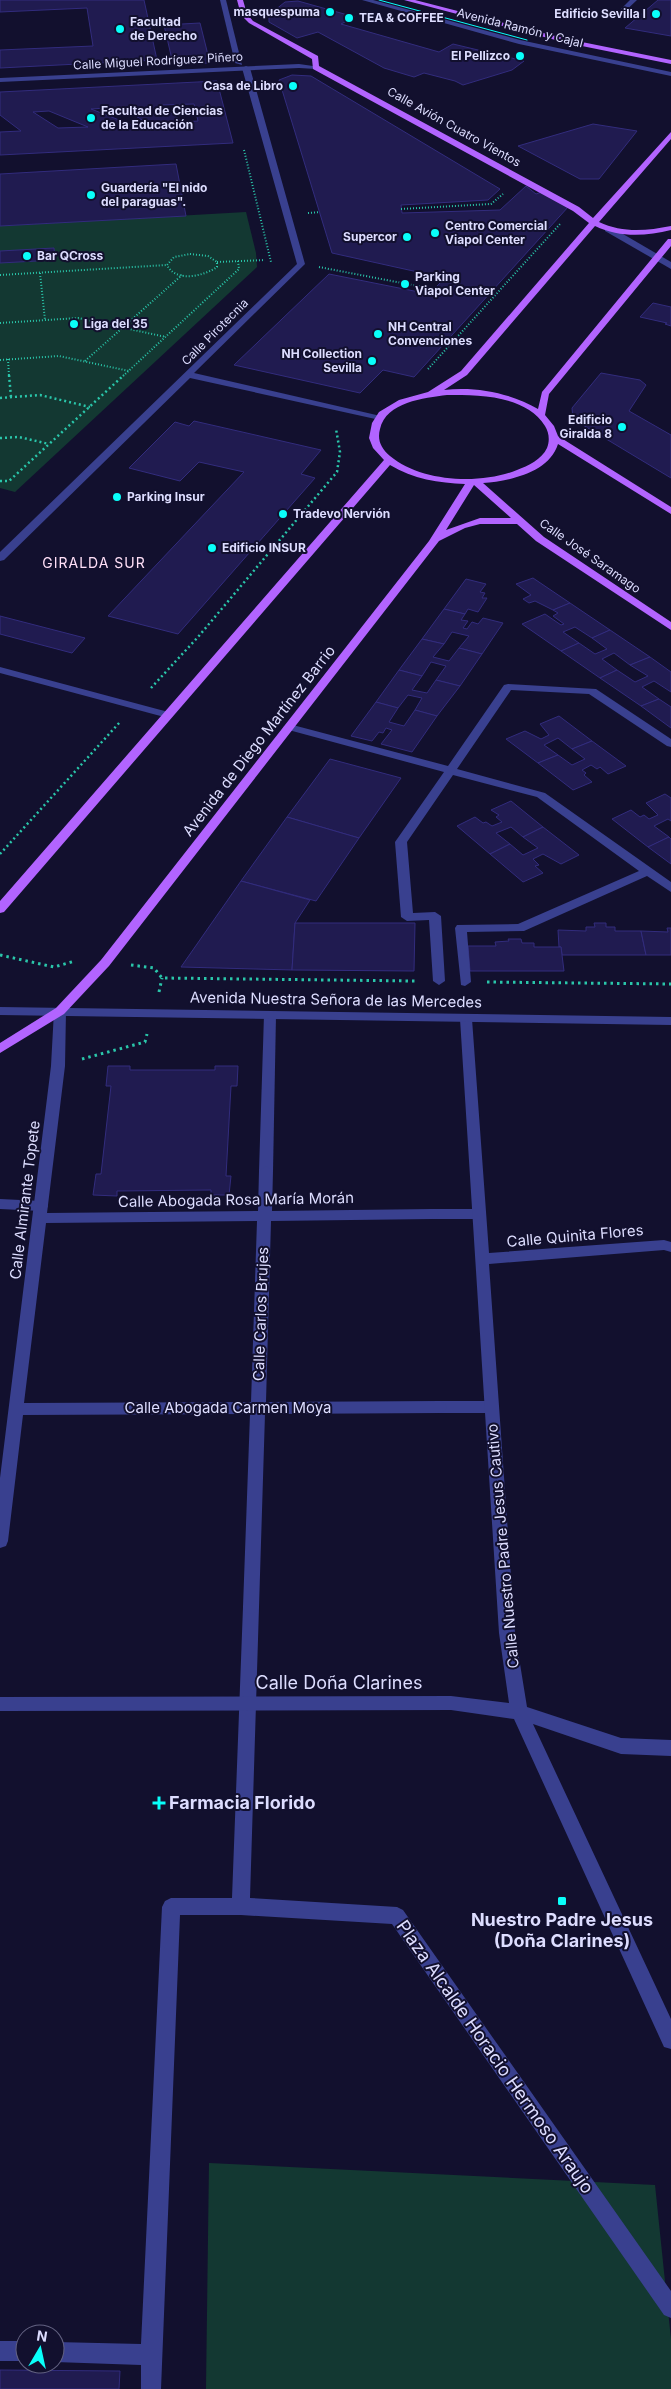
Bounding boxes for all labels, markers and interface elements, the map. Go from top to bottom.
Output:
place label: masquespuma [234,4,320,19]
street label: Avenida Ramón y Cajal [456,5,585,50]
marker: masquespuma [324,6,336,18]
place label: Edificio Sevilla I [554,6,646,21]
marker: Edificio Sevilla I [650,8,662,20]
place label: TEA & COFFEE [359,10,444,25]
marker: TEA & COFFEE [343,12,355,24]
place label: Facultad de Derecho [130,14,197,43]
marker: Facultad de Derecho [114,23,126,35]
place label: El Pellizco [451,48,510,63]
street label: Calle Miguel Rodríguez Piñero [73,49,243,72]
marker: El Pellizco [514,50,526,62]
place label: Casa de Libro [204,78,283,93]
marker: Casa de Libro [287,80,299,92]
street label: Calle Avión Cuatro Vientos [385,84,524,170]
place label: Facultad de Ciencias de la Educación [101,103,223,132]
marker: Facultad de Ciencias de la Educación [85,112,97,124]
place label: Guardería "El nido del paraguas". [101,180,207,209]
marker: Guardería "El nido del paraguas". [85,189,97,201]
place label: Centro Comercial Viapol Center [445,218,547,247]
marker: Centro Comercial Viapol Center [429,227,441,239]
place label: Supercor [343,229,397,244]
marker: Supercor [401,231,413,243]
place label: Bar QCross [37,248,104,263]
marker: Bar QCross [21,250,33,262]
place label: Parking Viapol Center [415,269,495,298]
marker: Parking Viapol Center [399,278,411,290]
street label: Calle Pirotecnia [178,295,251,368]
place label: Liga del 35 [84,316,148,331]
marker: Liga del 35 [68,318,80,330]
place label: NH Central Convenciones [388,319,472,348]
marker: NH Central Convenciones [372,328,384,340]
place label: NH Collection Sevilla [282,346,362,375]
marker: NH Collection Sevilla [366,355,378,367]
place label: Edificio Giralda 8 [560,412,612,441]
marker: Edificio Giralda 8 [616,421,628,433]
place label: Parking Insur [127,489,205,504]
marker: Parking Insur [111,491,123,503]
place label: Tradevo Nervión [293,506,390,521]
marker: Tradevo Nervión [277,508,289,520]
street label: Calle José Saramago [537,515,644,596]
place label: Edificio INSUR [222,540,306,555]
marker: Edificio INSUR [206,542,218,554]
district label: GIRALDA SUR [42,554,146,571]
street label: Avenida de Diego Martínez Barrio [178,641,339,840]
street label: Avenida Nuestra Señora de las Mercedes [190,987,482,1012]
street label: Calle Almirante Topete [5,1119,44,1280]
street label: Calle Abogada Rosa María Morán [118,1188,354,1211]
street label: Calle Quinita Flores [506,1220,644,1251]
street label: Calle Carlos Brujes [249,1246,272,1381]
street label: Calle Abogada Carmen Moya [125,1398,331,1417]
street label: Calle Nuestro Padre Jesus Cautivo [482,1423,523,1669]
street label: Calle Doña Clarines [256,1672,422,1693]
place label: Farmacia Florido [169,1792,315,1813]
marker: Farmacia Florido [153,1797,165,1809]
marker: Nuestro Padre Jesus (Doña Clarines) [556,1895,568,1907]
place label: Nuestro Padre Jesus (Doña Clarines) [471,1909,653,1951]
street label: Plaza Alcalde Horacio Hermoso Araujo [392,1916,598,2197]
north arrow [15,2324,65,2374]
text: N [36,2326,49,2345]

